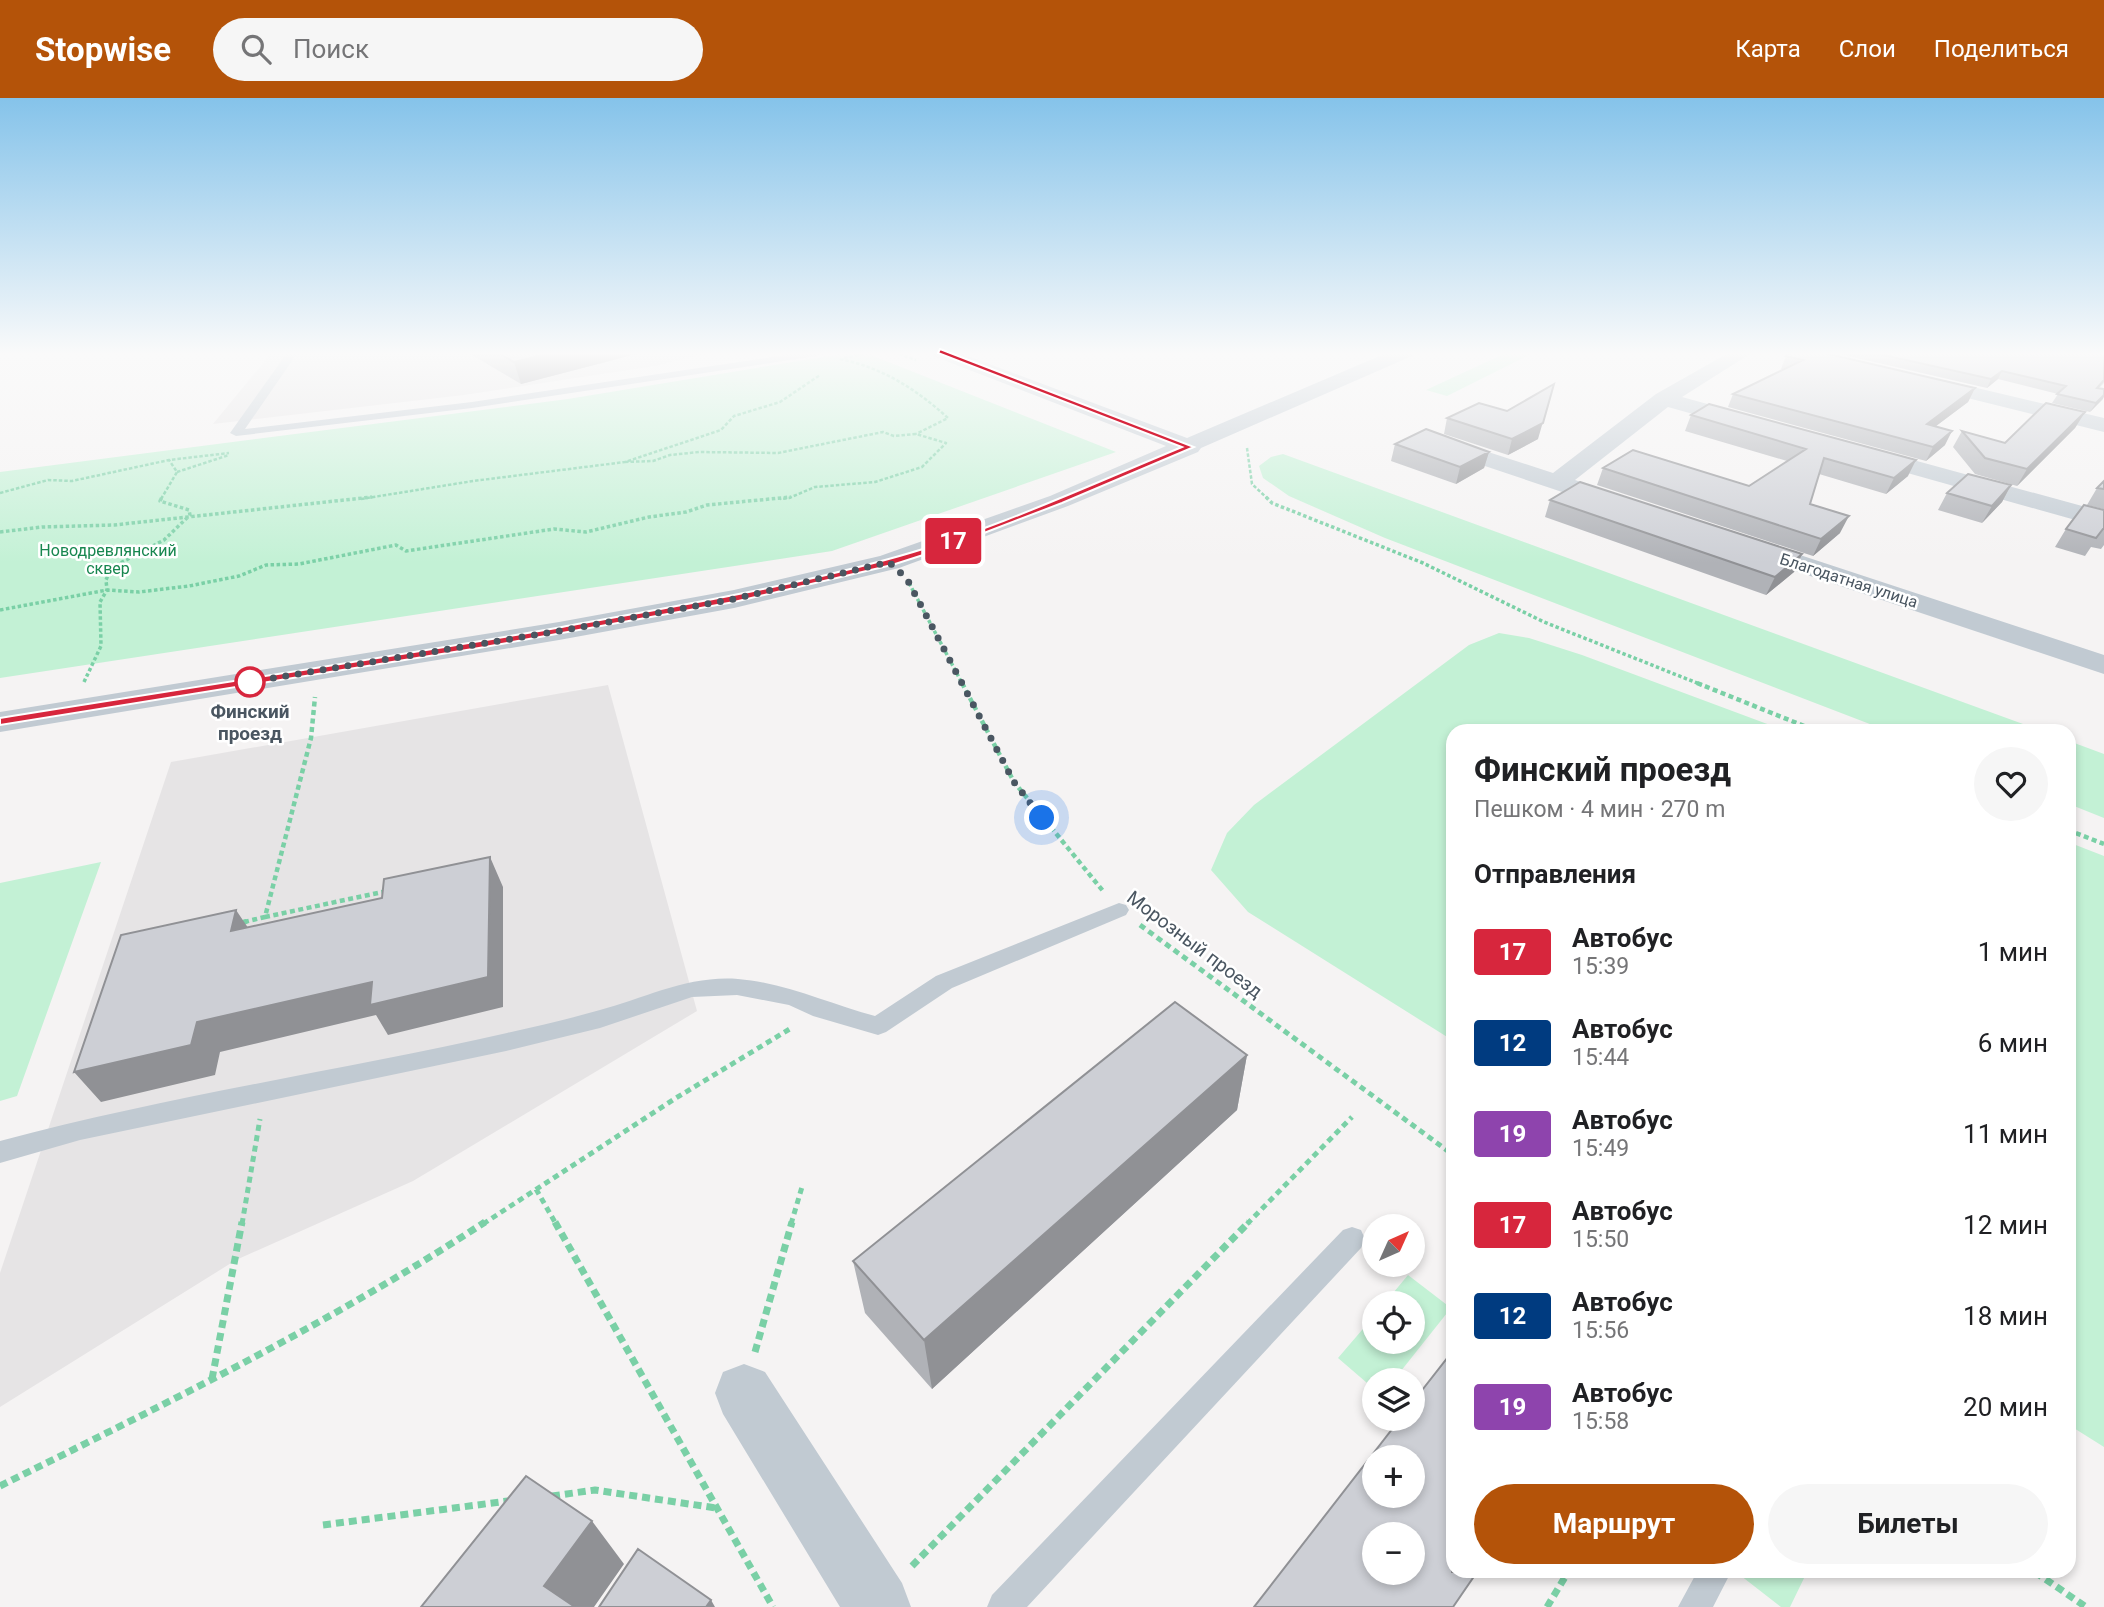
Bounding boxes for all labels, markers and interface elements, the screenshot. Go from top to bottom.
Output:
search box [213,18,703,81]
text: Stopwise [35,30,171,69]
icon: search [237,30,275,68]
text: Поиск [293,34,369,64]
text: Карта [1735,35,1801,63]
text: Слои [1839,35,1896,63]
text: Поделиться [1934,35,2069,63]
line badge: 17 [922,518,984,564]
text: 17 [939,527,967,555]
park label: Новодревлянский сквер [39,541,177,578]
street label: Благодатная улица [1778,549,1920,612]
marker: Финский проезд [235,667,265,697]
place label: Финский проезд [210,700,290,745]
button: heart [1974,747,2048,821]
text: Финский проезд [1474,750,1731,789]
text: Пешком · 4 мин · 270 m [1474,796,1725,823]
your location [1024,800,1059,835]
text: Отправления [1474,859,1636,889]
street label: Морозный проезд [1122,886,1267,1003]
text: Автобус [1572,923,1673,953]
text: 1 мин [1978,937,2048,967]
text: 17 [1499,938,1526,966]
text: 15:39 [1572,953,1629,980]
text: Автобус [1572,1014,1673,1044]
text: 6 мин [1978,1028,2048,1058]
text: 12 [1499,1029,1526,1057]
text: 15:44 [1572,1044,1629,1071]
text: Автобус [1572,1105,1673,1135]
text: 11 мин [1963,1119,2048,1149]
text: 19 [1499,1120,1526,1148]
text: 15:49 [1572,1135,1629,1162]
text: Автобус [1572,1196,1673,1226]
text: 12 мин [1963,1210,2048,1240]
text: 17 [1499,1211,1526,1239]
north arrow [1362,1214,1424,1278]
map controls [1362,1214,1425,1585]
text: 15:50 [1572,1226,1629,1253]
text: Автобус [1572,1287,1673,1317]
button: locate [1362,1291,1425,1354]
text: 18 мин [1963,1301,2048,1331]
text: 12 [1499,1302,1526,1330]
text: 15:56 [1572,1317,1629,1344]
button: layers [1362,1368,1425,1431]
text: Автобус [1572,1378,1673,1408]
text: 20 мин [1963,1392,2048,1422]
text: 19 [1499,1393,1526,1421]
text: 15:58 [1572,1408,1629,1435]
button: + [1362,1445,1425,1508]
button: Маршрут [1474,1484,1754,1564]
button: Билеты [1768,1484,2048,1564]
button: − [1362,1522,1425,1585]

